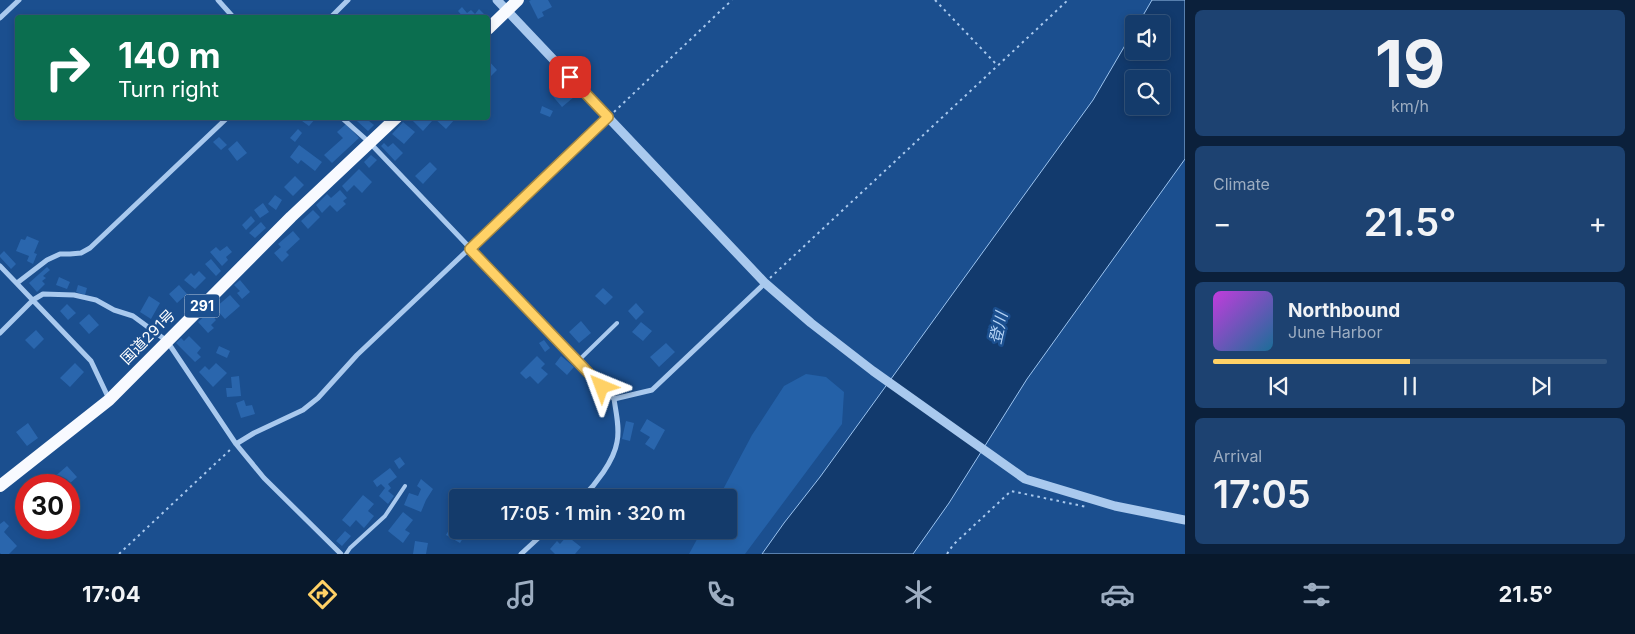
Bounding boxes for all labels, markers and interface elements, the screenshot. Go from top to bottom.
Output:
map controls [1125,15,1170,115]
button: sound [1125,15,1170,60]
text: 19 [1375,24,1445,103]
text: 140 m [118,34,221,76]
icon: right [35,35,100,100]
pin [549,56,591,98]
icon: arrive [556,63,584,91]
button: search [1125,70,1170,115]
text: Turn right [118,76,219,102]
text: km/h [1391,96,1429,116]
text: Climate [1213,174,1270,194]
text: 21.5° [1364,199,1456,245]
text: − [1213,206,1232,240]
text: + [1588,206,1607,240]
road number: 291 [184,294,220,318]
text: Northbound [1288,299,1400,322]
street label: 国道291号 [116,305,179,368]
water label: 登川 [985,308,1012,346]
text: June Harbor [1288,322,1382,342]
position arrow [575,360,627,412]
icon: previous [1265,372,1293,400]
icon: pause [1396,372,1424,400]
icon: next [1527,372,1555,400]
text: Arrival [1213,446,1262,466]
text: 17:05 [1213,471,1311,517]
speed limit sign: 30 [15,474,80,539]
text: 17:05 · 1 min · 320 m [500,502,686,525]
icon: directions [305,577,340,612]
icon: music [504,577,539,612]
icon: phone [703,577,738,612]
icon: climate [901,577,936,612]
icon: car [1100,577,1135,612]
icon: filters [1299,577,1334,612]
text: 17:04 [82,581,141,607]
text: 21.5° [1498,581,1553,607]

